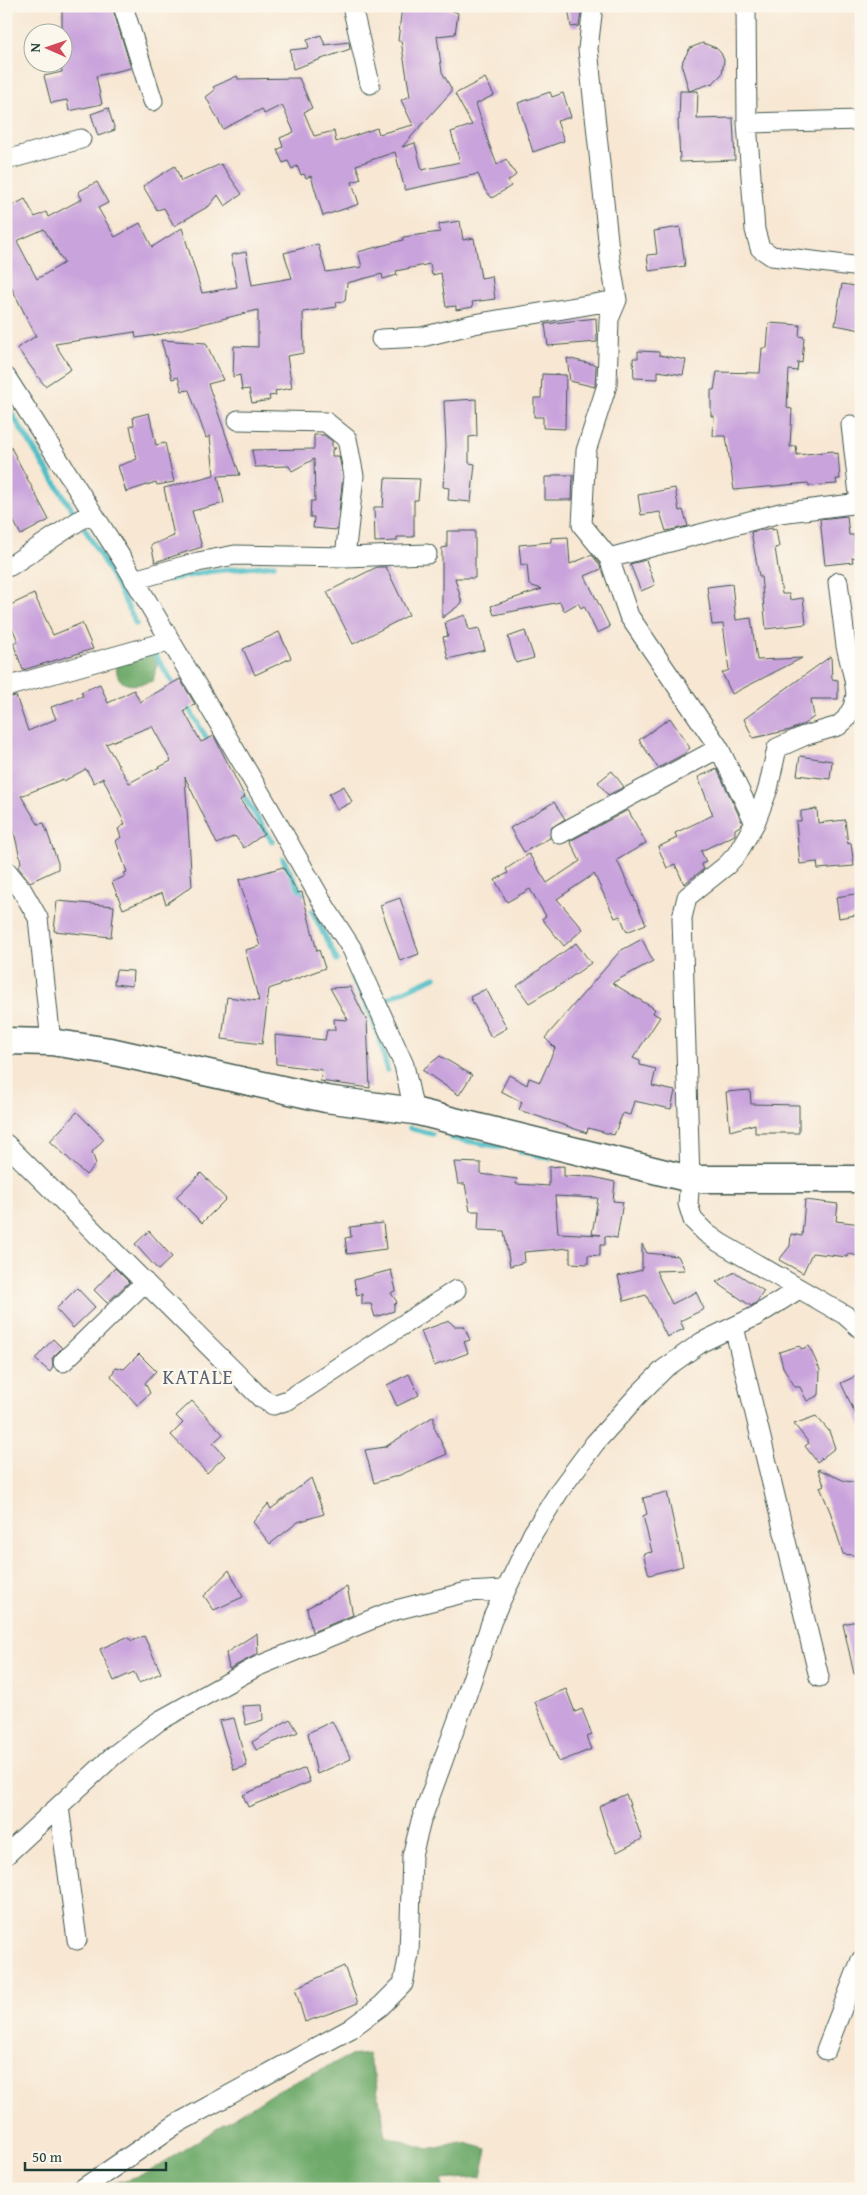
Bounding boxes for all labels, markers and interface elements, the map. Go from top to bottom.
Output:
north arrow [22,22,72,72]
text: N [25,42,45,53]
district label: KATALE [162,1362,234,1391]
scale bar [25,2140,166,2172]
text: 50 m [32,2146,63,2167]

